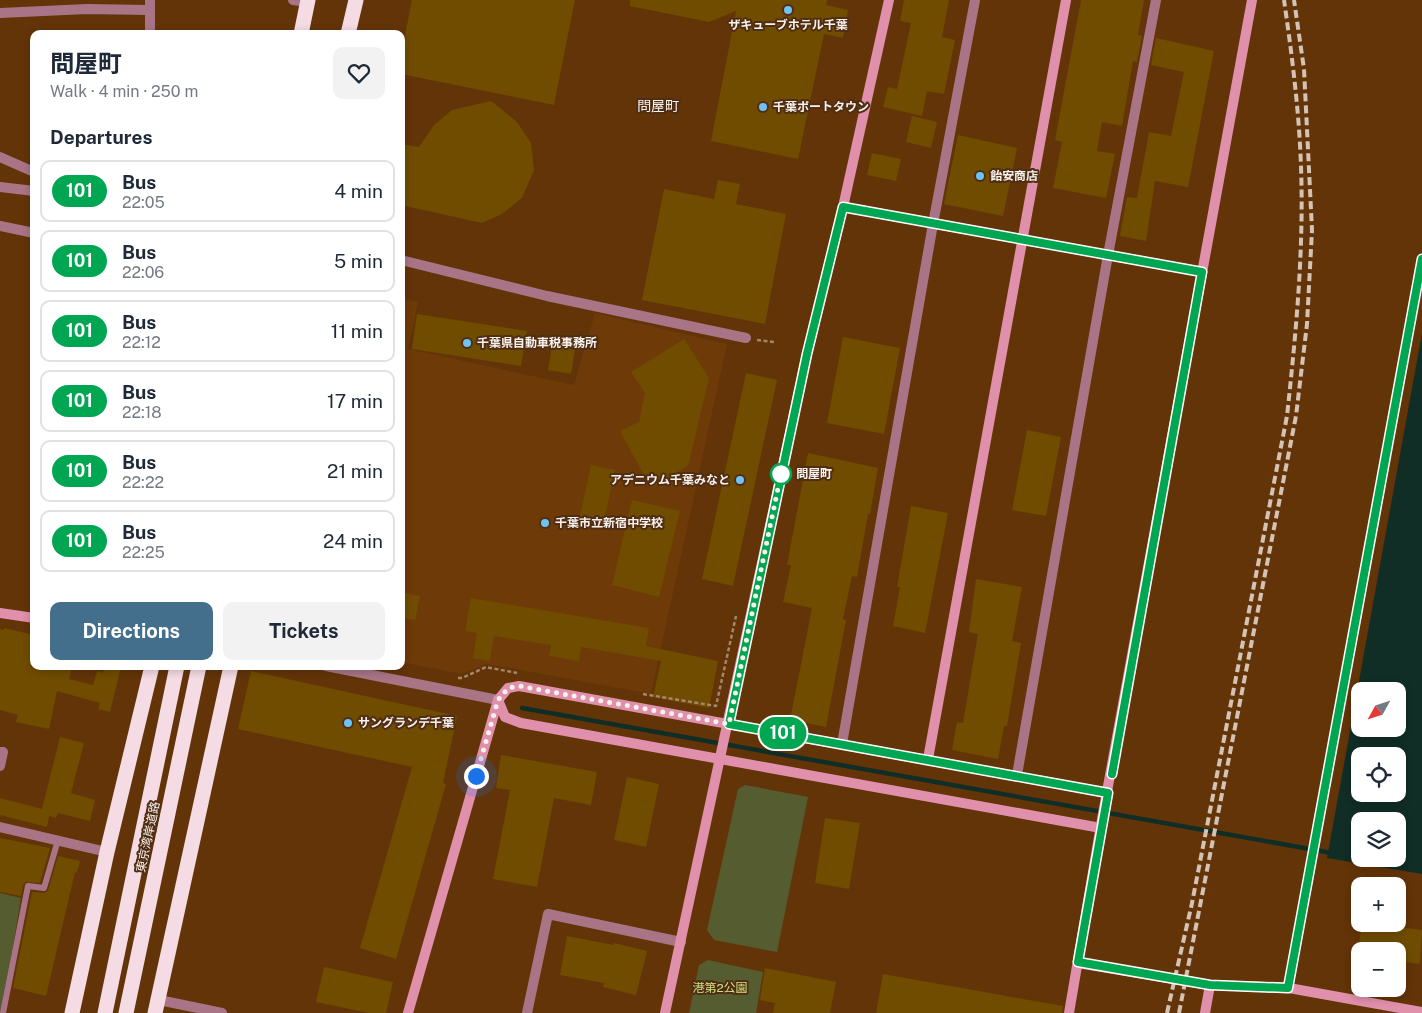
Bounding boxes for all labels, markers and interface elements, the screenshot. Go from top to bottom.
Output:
marker: ザキューブホテル千葉 [782,4,794,16]
place label: ザキューブホテル千葉 [728,18,848,32]
button: heart [333,47,385,99]
text: 問屋町 [50,49,122,77]
text: Walk · 4 min · 250 m [50,82,198,101]
district label: 問屋町 [637,98,679,114]
place label: 千葉ポートタウン [773,100,869,114]
marker: 千葉ポートタウン [757,101,769,113]
text: Departures [50,126,153,148]
place label: 飴安商店 [990,169,1038,183]
marker: 飴安商店 [974,170,986,182]
text: Bus [122,171,156,193]
text: 101 [66,180,93,201]
text: 4 min [334,180,383,202]
text: 22:05 [122,193,165,212]
text: Bus [122,241,156,263]
text: 101 [66,250,93,271]
text: 5 min [334,250,383,272]
text: 22:06 [122,263,164,282]
text: Bus [122,311,156,333]
text: 101 [66,320,93,341]
text: 11 min [331,320,383,342]
text: 22:12 [122,333,161,352]
place label: 千葉県自動車税事務所 [477,336,597,350]
marker: 千葉県自動車税事務所 [461,337,473,349]
text: Bus [122,381,156,403]
text: 101 [66,390,93,411]
text: 17 min [327,390,383,412]
text: 22:18 [122,403,162,422]
text: Bus [122,451,156,473]
text: 101 [66,460,93,481]
text: 21 min [327,460,383,482]
marker: 問屋町 [770,463,792,485]
place label: 問屋町 [796,467,832,481]
text: 22:22 [122,473,164,492]
place label: アデニウム千葉みなと [610,473,730,487]
marker: アデニウム千葉みなと [734,474,746,486]
place label: 千葉市立新宿中学校 [555,516,663,530]
marker: 千葉市立新宿中学校 [539,517,551,529]
text: Bus [122,521,156,543]
text: 101 [66,530,93,551]
text: 24 min [323,530,383,552]
text: 22:25 [122,543,165,562]
button: Directions [50,602,213,660]
button: Tickets [223,602,385,660]
north arrow [1351,682,1406,738]
map controls [1351,682,1406,997]
place label: サングランデ千葉 [358,716,454,730]
marker: サングランデ千葉 [342,717,354,729]
line badge: 101 [754,717,812,749]
text: 101 [769,722,797,743]
button: locate [1351,747,1406,802]
your location [464,764,489,789]
street label: 東京湾岸道路 [134,800,162,874]
button: layers [1351,812,1406,867]
button: + [1351,877,1406,932]
button: − [1351,942,1406,997]
park label: 港第2公園 [692,981,748,995]

